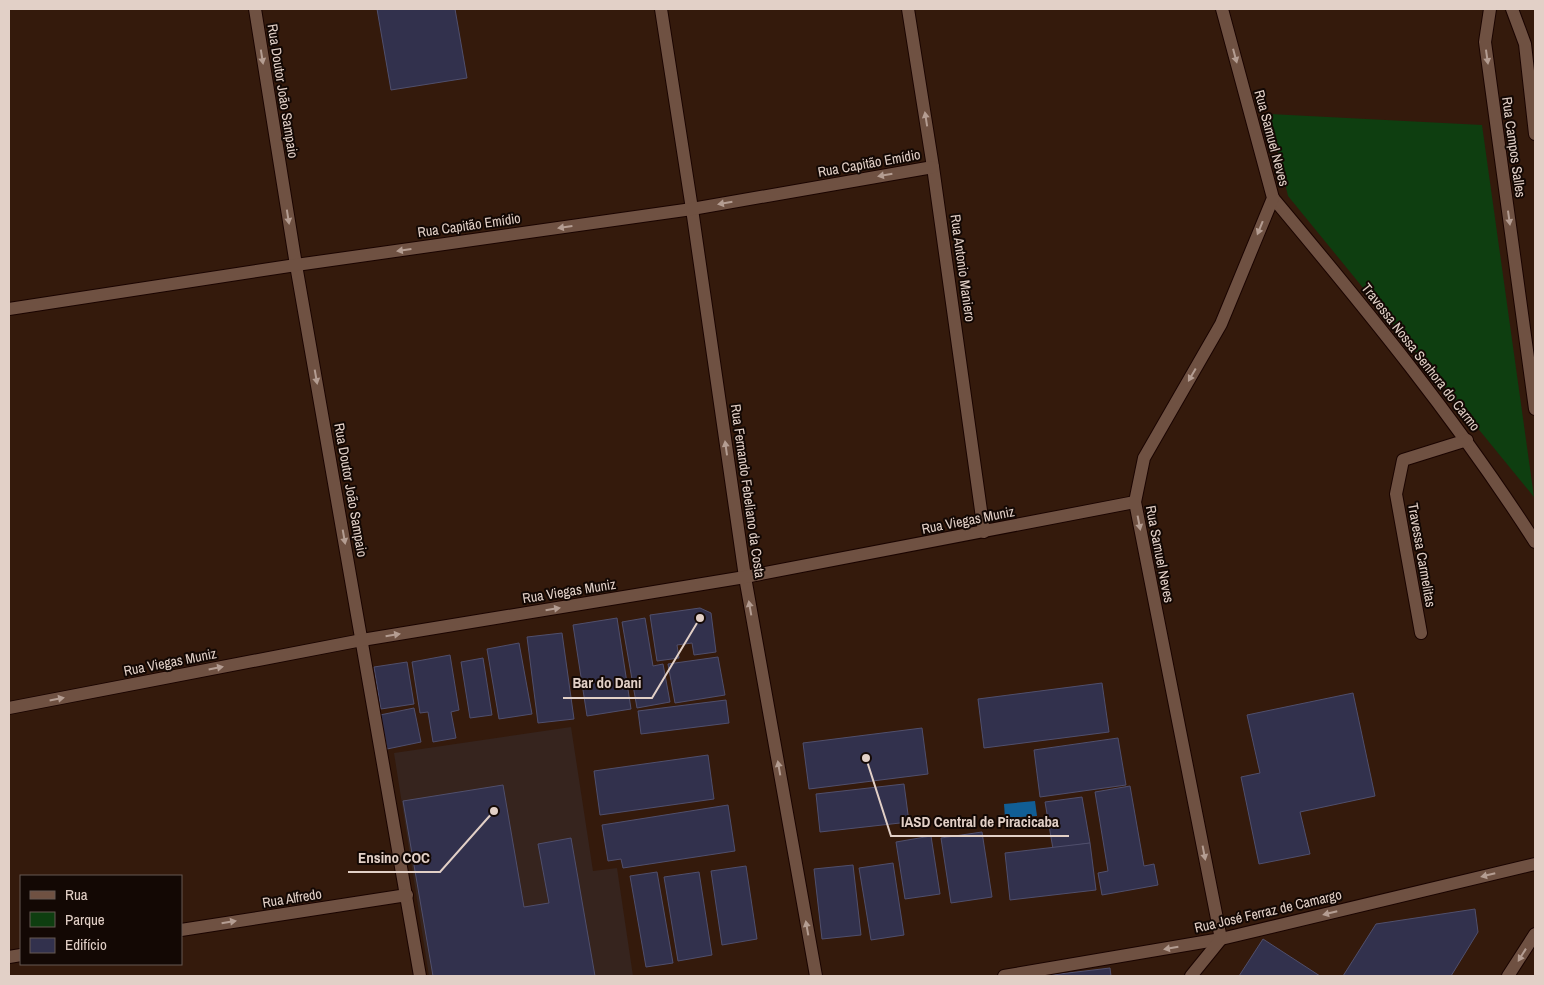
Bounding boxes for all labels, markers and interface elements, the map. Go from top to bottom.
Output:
street label: Rua Doutor João Sampaio [263,22,303,160]
one-way arrow [1231,48,1239,63]
one-way arrow [259,49,267,65]
one-way arrow [1483,49,1491,65]
street label: Rua Samuel Neves [1251,88,1294,188]
street label: Rua Campos Salles [1498,96,1530,199]
one-way arrow [921,110,929,126]
street label: Rua Capitão Emídio [816,145,922,181]
one-way arrow [877,172,893,180]
one-way arrow [717,200,733,208]
street label: Rua Capitão Emídio [416,209,522,241]
one-way arrow [285,210,293,226]
one-way arrow [1505,210,1513,226]
street label: Rua Antonio Maniero [947,213,979,323]
one-way arrow [1256,221,1264,235]
one-way arrow [556,223,572,231]
one-way arrow [395,246,411,254]
street label: Travessa Nossa Senhora do Carmo [1358,279,1484,435]
one-way arrow [1187,369,1196,382]
one-way arrow [313,370,321,386]
street label: Rua Fernando Febeliano da Costa [727,403,769,580]
street label: Rua Doutor João Sampaio [330,422,372,558]
one-way arrow [722,439,730,455]
street label: Travessa Carmelitas [1404,501,1440,609]
street label: Rua Viegas Muniz [920,502,1016,538]
street label: Rua Samuel Neves [1142,504,1178,605]
one-way arrow [1135,516,1143,531]
one-way arrow [341,530,349,546]
street label: Rua Viegas Muniz [521,575,617,607]
one-way arrow [746,600,754,616]
one-way arrow [546,604,562,612]
one-way arrow [385,630,401,638]
street label: Rua Viegas Muniz [122,644,218,680]
one-way arrow [209,664,224,672]
callout: Bar do Dani [563,668,652,698]
text: Bar do Dani [572,672,642,693]
one-way arrow [49,695,64,703]
one-way arrow [774,760,782,776]
callout: IASD Central de Piracicaba [891,806,1069,836]
text: IASD Central de Piracicaba [901,811,1059,832]
callout: Ensino COC [348,842,440,872]
one-way arrow [1200,846,1208,862]
text: Ensino COC [358,847,430,868]
one-way arrow [1480,871,1495,879]
legend [20,875,182,965]
text: Rua [65,884,88,905]
street label: Rua Alfredo [261,884,323,912]
street label: Rua José Ferraz de Camargo [1193,885,1343,937]
text: Parque [65,909,105,930]
one-way arrow [1322,909,1337,917]
one-way arrow [222,918,238,926]
one-way arrow [803,921,811,936]
text: Edifício [65,934,107,955]
one-way arrow [1163,944,1179,952]
one-way arrow [1517,948,1526,961]

